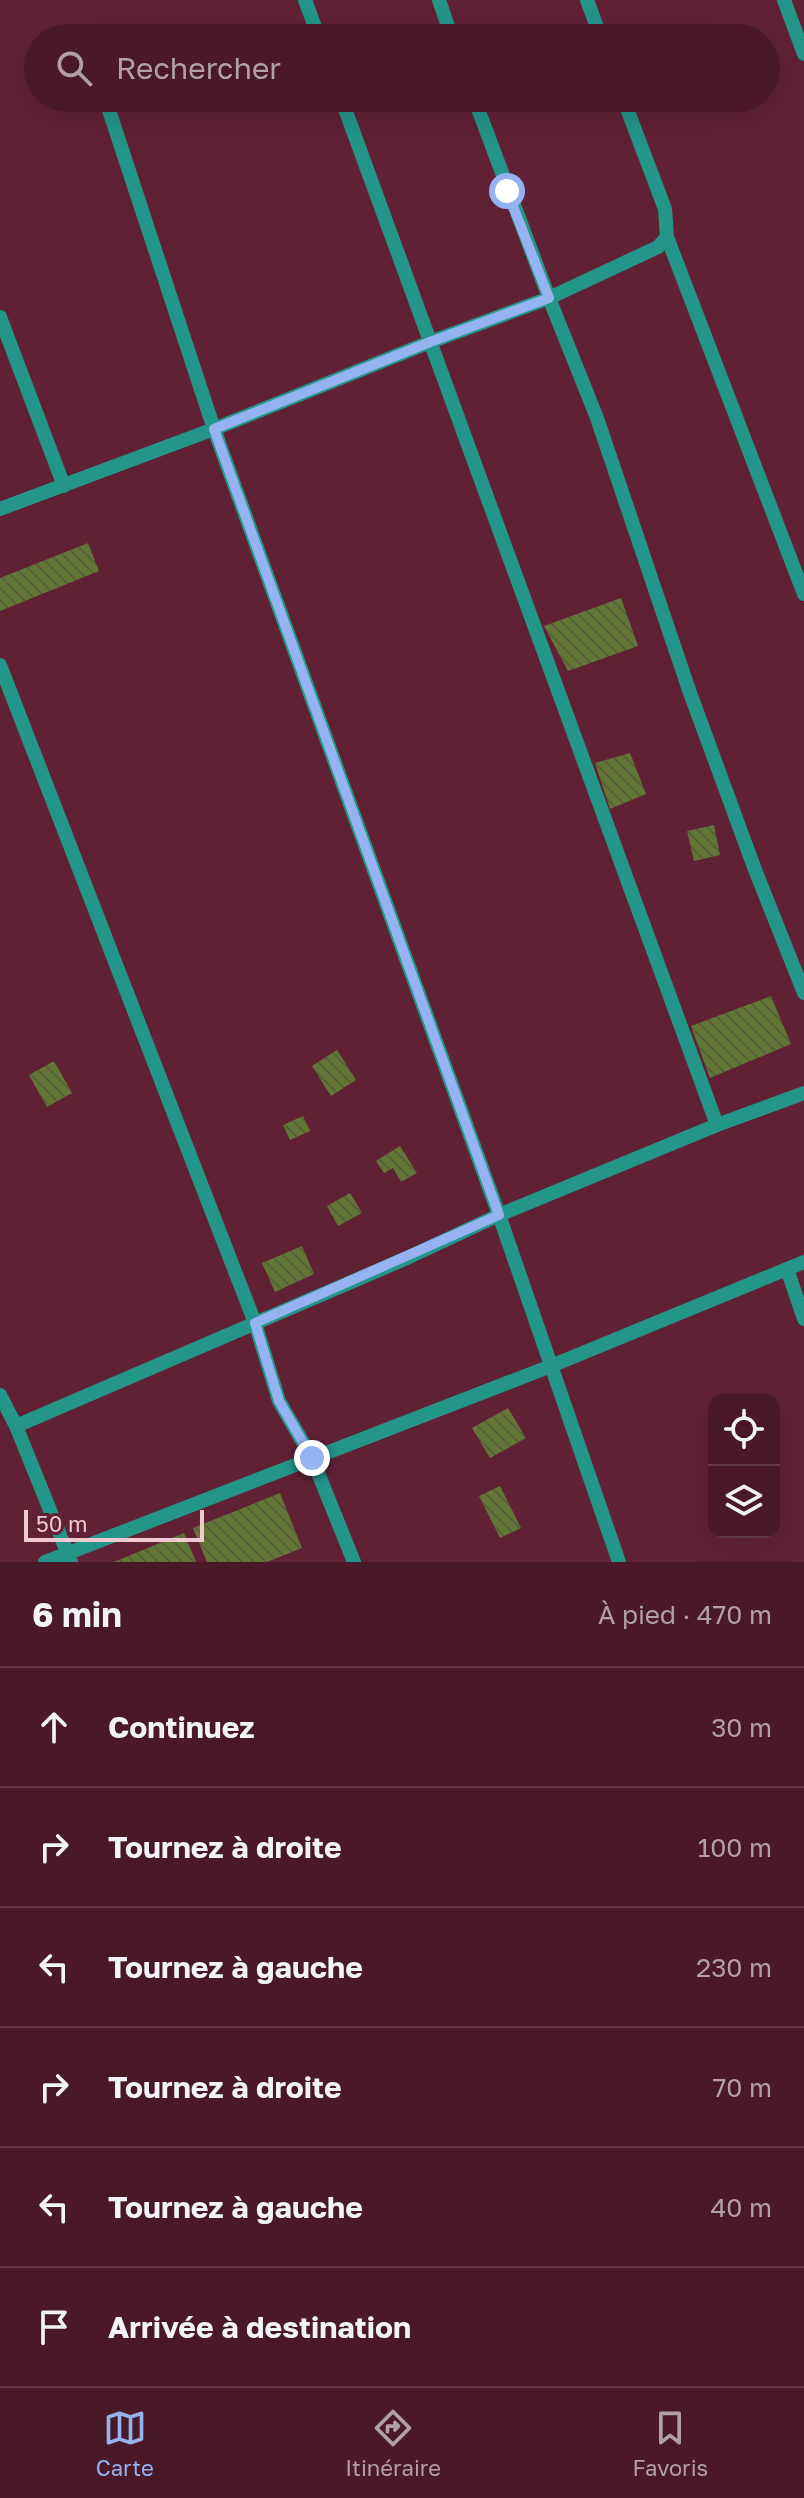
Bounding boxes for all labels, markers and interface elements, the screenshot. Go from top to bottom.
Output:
search box [24,24,780,112]
icon: search [52,46,96,90]
text: Rechercher [116,50,281,86]
route start [489,173,525,209]
map controls [708,1394,780,1538]
button: locate [708,1394,780,1466]
route end [294,1440,330,1476]
button: layers [708,1466,780,1538]
scale bar [24,1506,204,1542]
text: 50 m [36,1510,87,1537]
text: 6 min [32,1594,122,1634]
text: À pied · 470 m [598,1599,772,1630]
icon: ahead [32,1705,76,1749]
text: Continuez [108,1709,255,1745]
text: 30 m [711,1712,772,1743]
icon: right [32,1825,76,1869]
text: Tournez à droite [108,1829,342,1865]
text: 100 m [698,1832,772,1863]
icon: left [32,1945,76,1989]
text: Tournez à gauche [108,1949,363,1985]
text: 230 m [696,1952,772,1983]
icon: right [32,2065,76,2109]
text: Tournez à droite [108,2069,342,2105]
text: 70 m [713,2072,772,2103]
icon: left [32,2185,76,2229]
text: Tournez à gauche [108,2189,363,2225]
text: 40 m [711,2192,772,2223]
icon: arrive [32,2305,76,2349]
text: Arrivée à destination [108,2309,411,2345]
tab: Carte [96,2406,154,2481]
tab: Itinéraire [345,2406,441,2481]
tab: Favoris [632,2406,708,2481]

